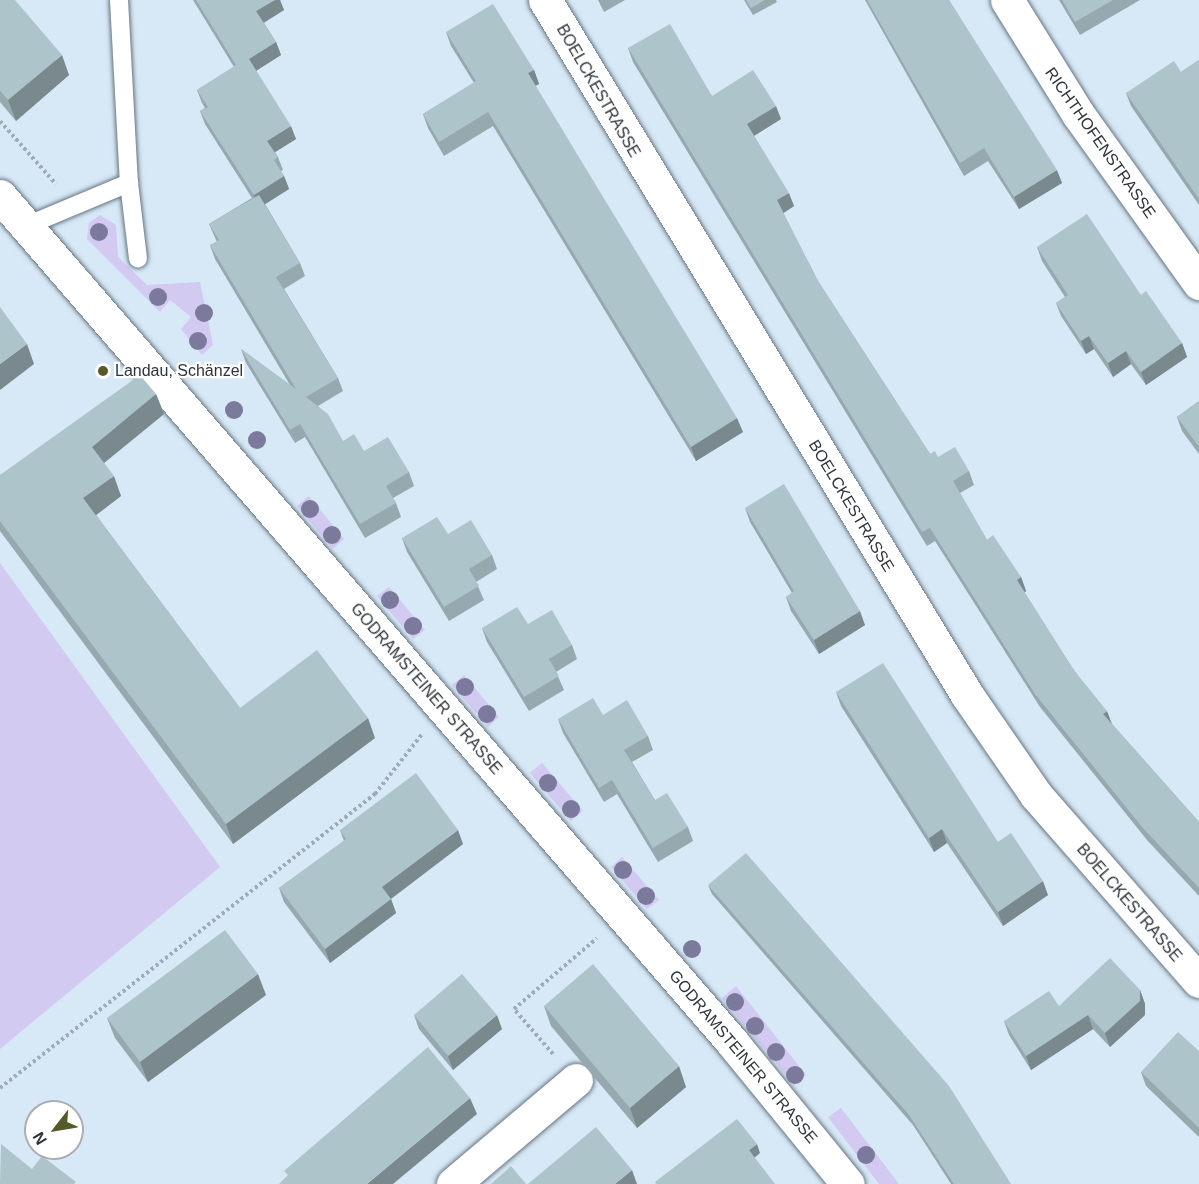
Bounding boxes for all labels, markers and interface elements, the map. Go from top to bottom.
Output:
street label: BOELCKESTRASSE [552,21,644,161]
street label: RICHTHOFENSTRASSE [1041,64,1159,222]
place label: Landau, Schänzel [115,361,243,381]
marker: Landau, Schänzel [96,364,110,378]
street label: BOELCKESTRASSE [804,437,898,575]
street label: GODRAMSTEINER STRASSE [346,600,506,778]
street label: BOELCKESTRASSE [1072,840,1186,966]
street label: GODRAMSTEINER STRASSE [665,966,821,1148]
north arrow [24,1100,84,1160]
text: N [30,1129,50,1148]

